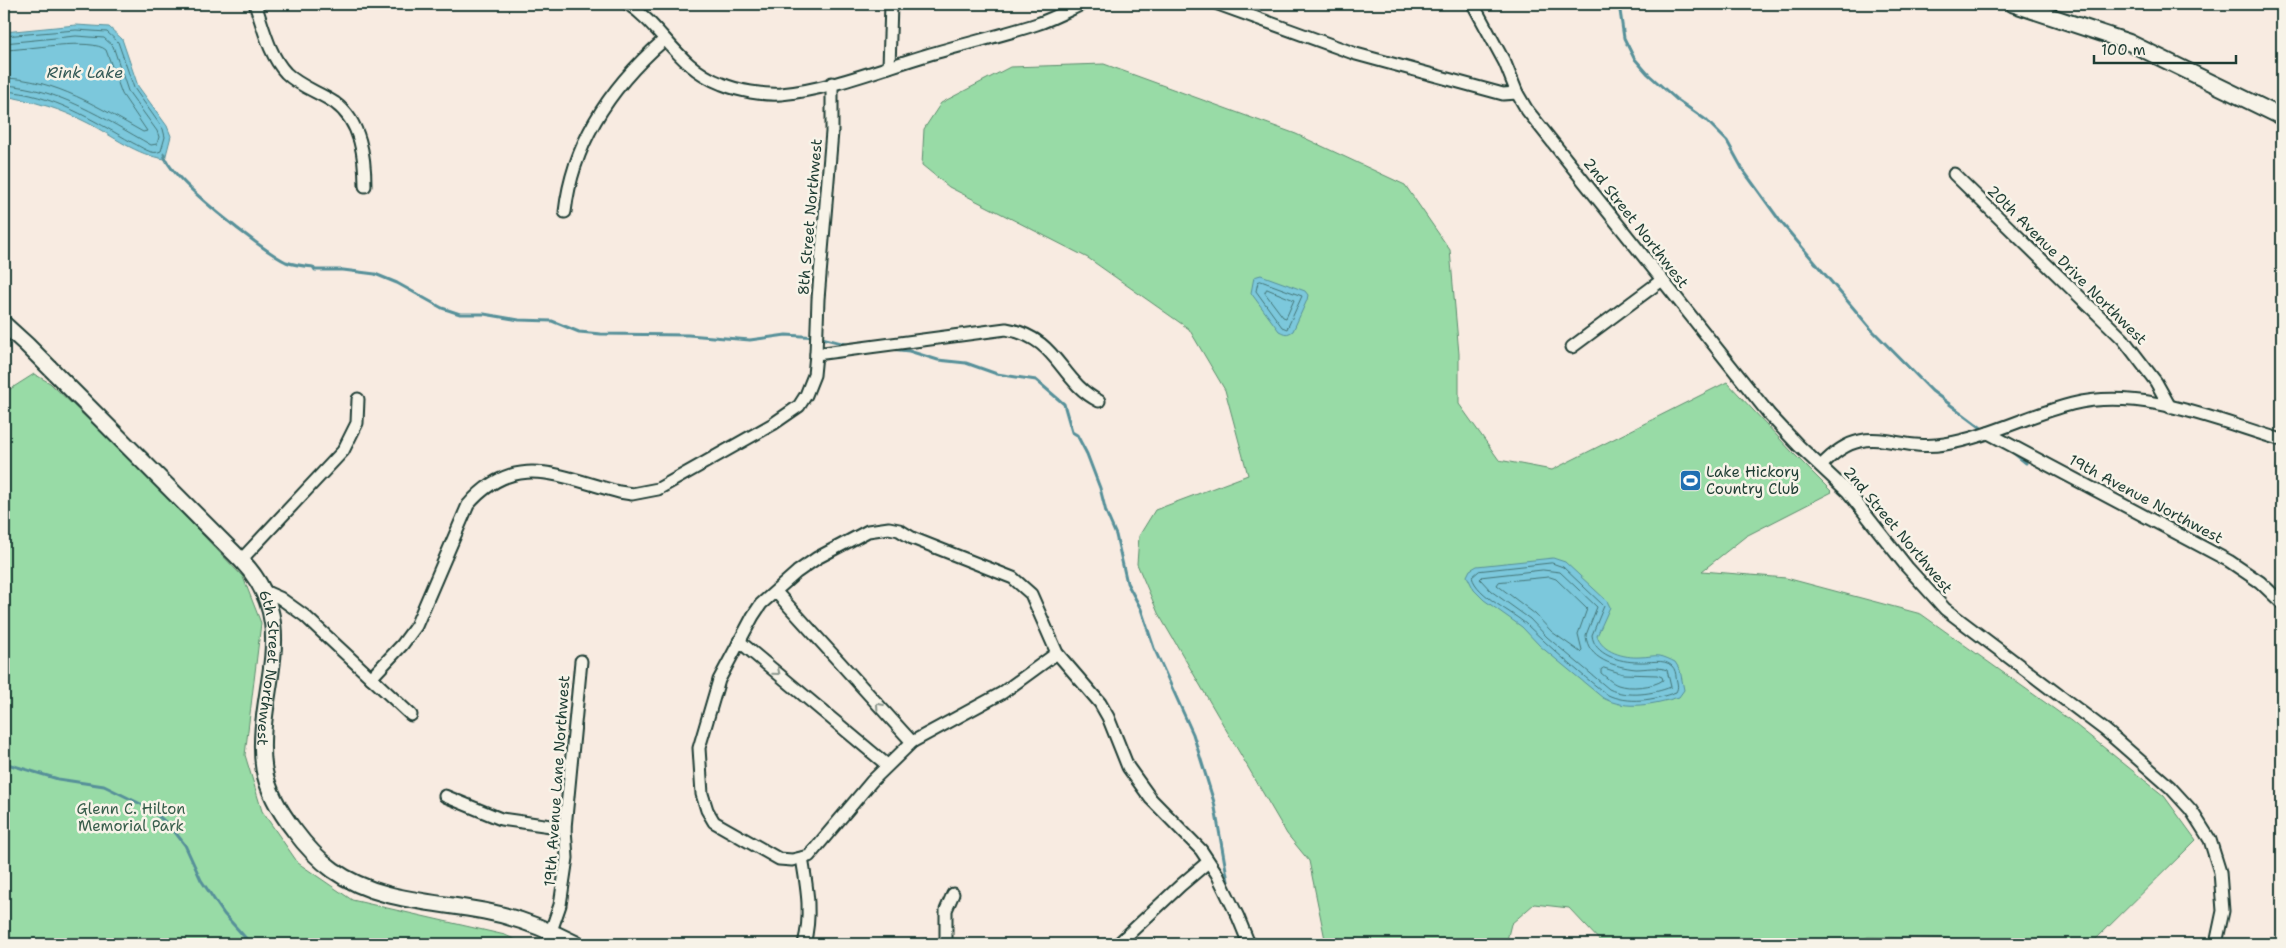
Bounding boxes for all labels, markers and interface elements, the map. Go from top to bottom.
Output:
scale bar [2094,32,2236,64]
text: 100 m [2101,40,2146,60]
water label: Rink Lake [47,62,123,83]
street label: 8th Street Northwest [793,138,827,296]
street label: 2nd Street Northwest [1579,154,1693,292]
street label: 20th Avenue Drive Northwest [1983,181,2151,349]
street label: 19th Avenue Northwest [2065,450,2227,548]
place label: Lake Hickory Country Club [1706,462,1799,499]
street label: 2nd Street Northwest [1839,462,1957,598]
sports icon: Lake Hickory Country Club [1678,469,1702,493]
street label: 6th Street Northwest [252,587,284,746]
one-way arrow [771,667,780,676]
street label: 19th Avenue Lane Northwest [540,675,574,887]
one-way arrow [876,703,885,712]
park label: Glenn C. Hilton Memorial Park [77,799,185,836]

